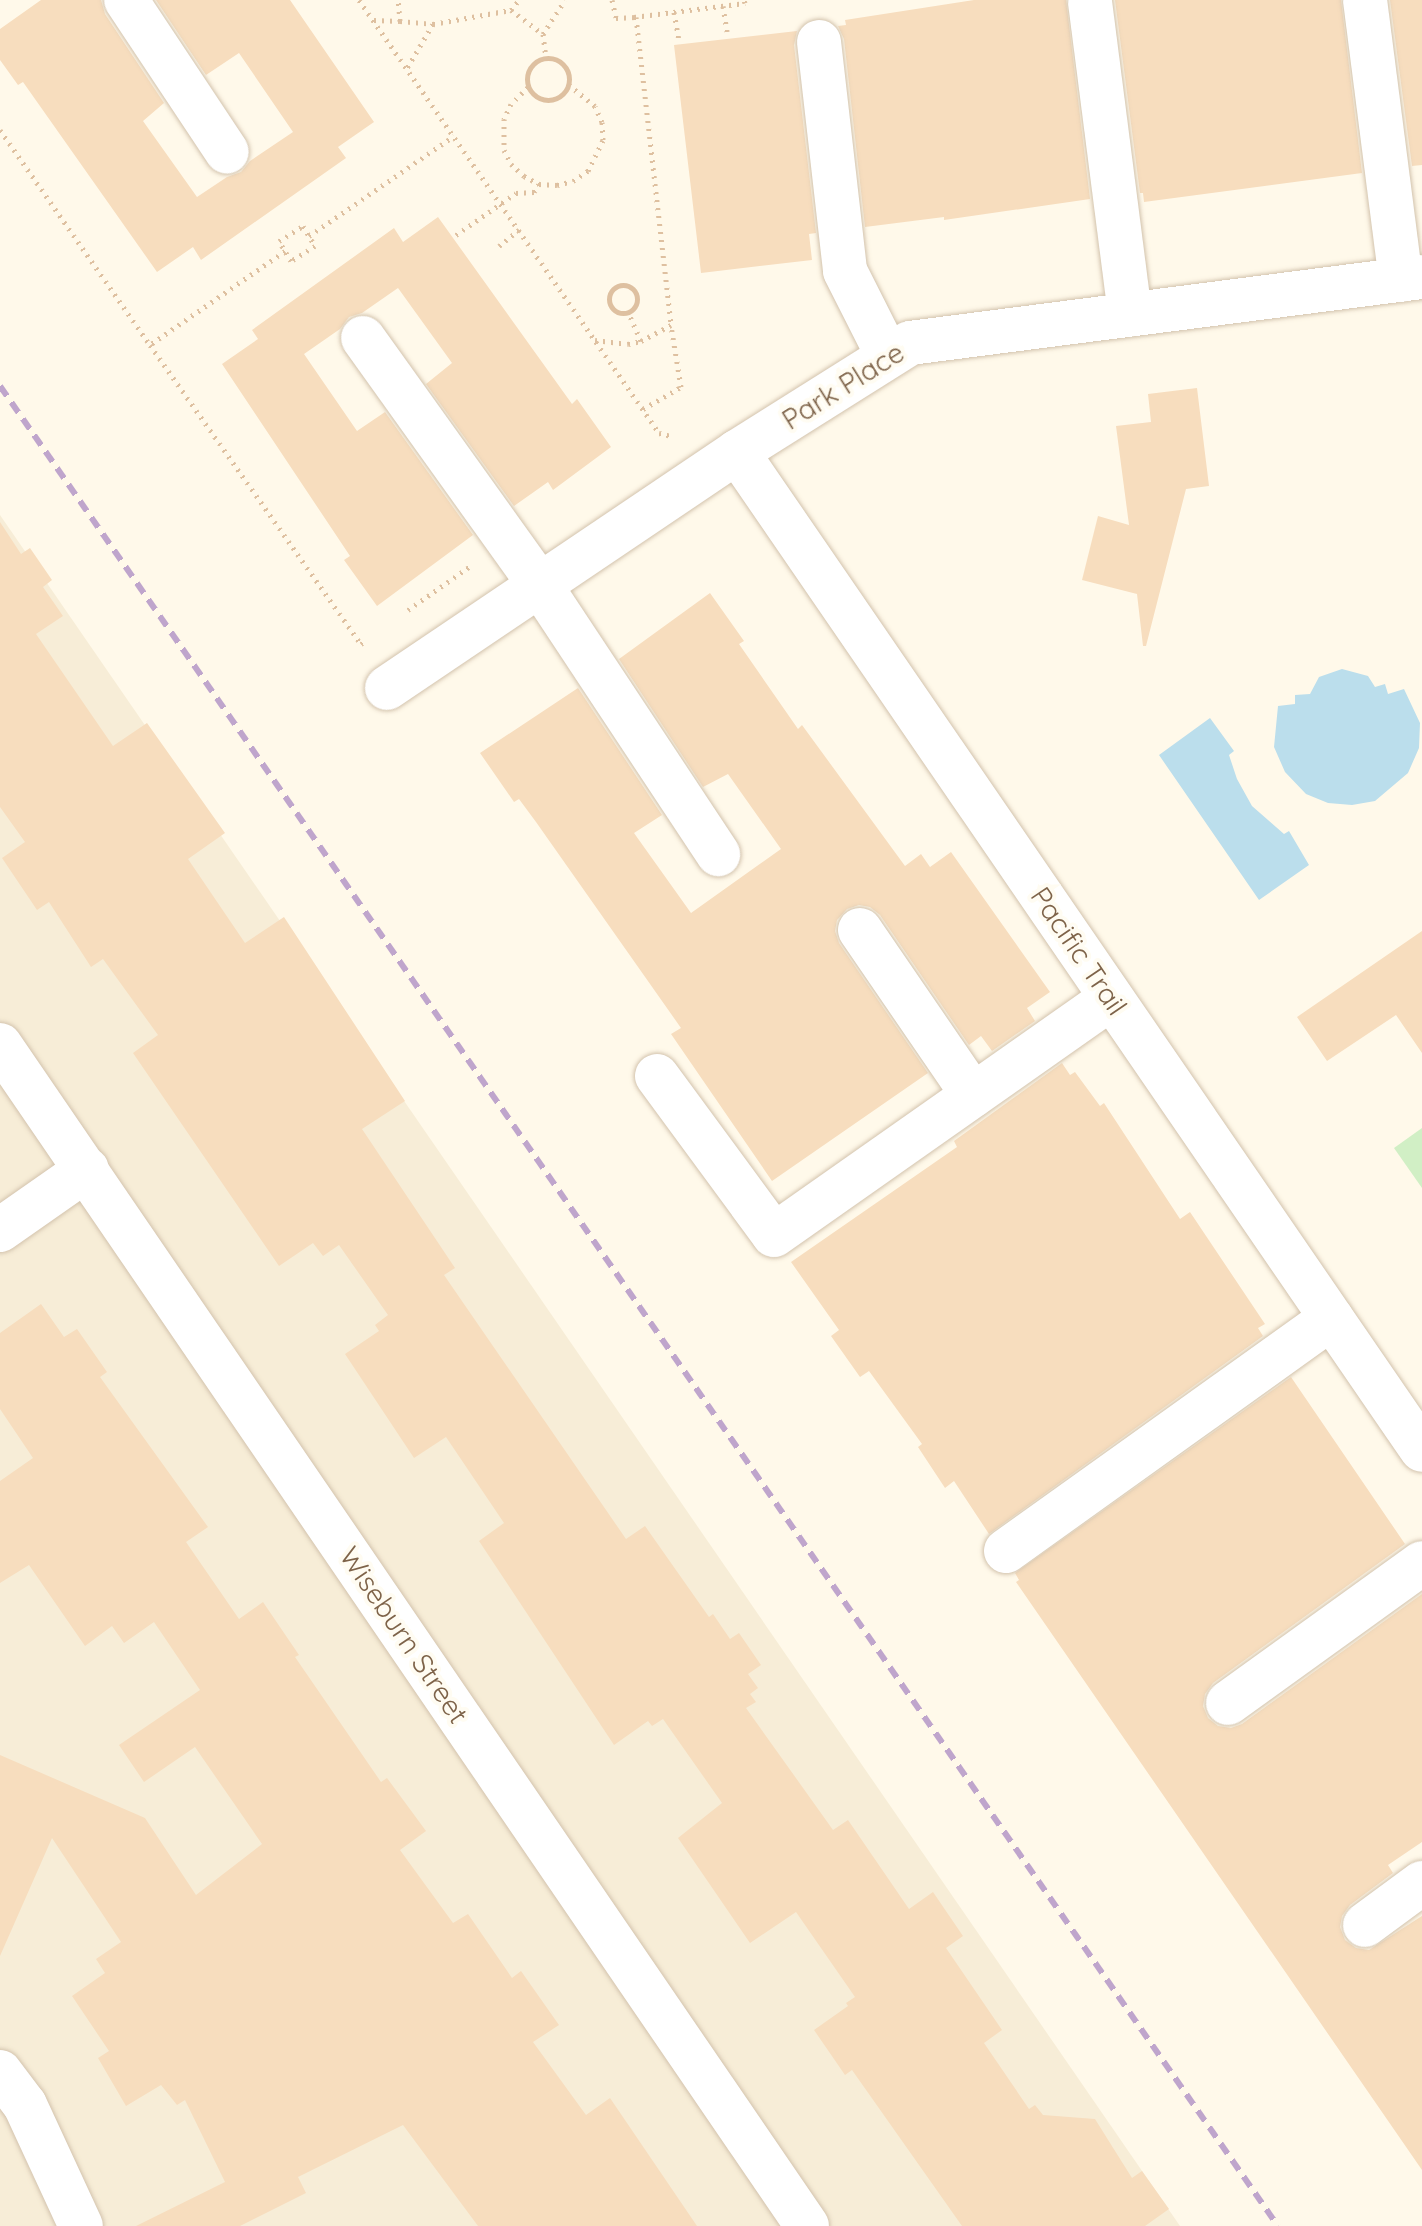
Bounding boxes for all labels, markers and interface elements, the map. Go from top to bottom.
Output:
street label: Park Place [776,335,910,437]
street label: Pacific Trail [1024,881,1134,1021]
street label: Wiseburn Street [332,1540,476,1730]

